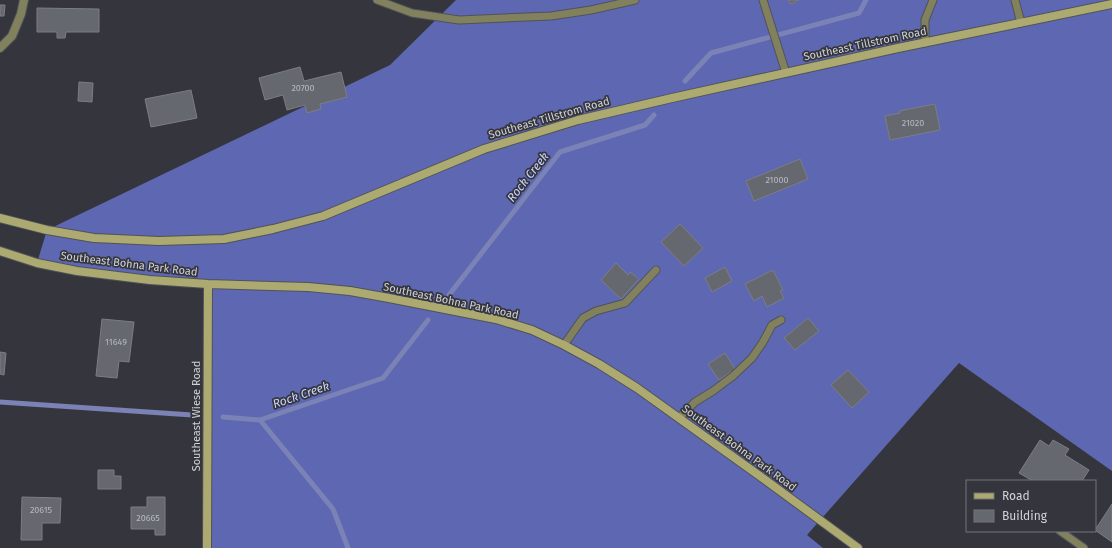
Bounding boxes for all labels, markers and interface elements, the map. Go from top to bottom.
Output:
street label: Southeast Tillstrom Road [802,25,928,63]
house number: 20700 [291,83,315,93]
street label: Southeast Tillstrom Road [487,94,611,142]
house number: 21020 [902,118,924,128]
water label: Rock Creek [504,149,552,204]
house number: 21000 [765,175,789,185]
street label: Southeast Bohna Park Road [60,249,198,279]
street label: Southeast Bohna Park Road [382,280,520,322]
house number: 11649 [105,337,127,347]
street label: Southeast Wiese Road [190,361,203,471]
water label: Rock Creek [271,379,332,411]
street label: Southeast Bohna Park Road [679,402,799,494]
legend [966,480,1096,532]
text: Road [1002,489,1030,503]
house number: 20615 [30,505,53,515]
text: Building [1002,509,1048,523]
house number: 20665 [136,513,160,523]

